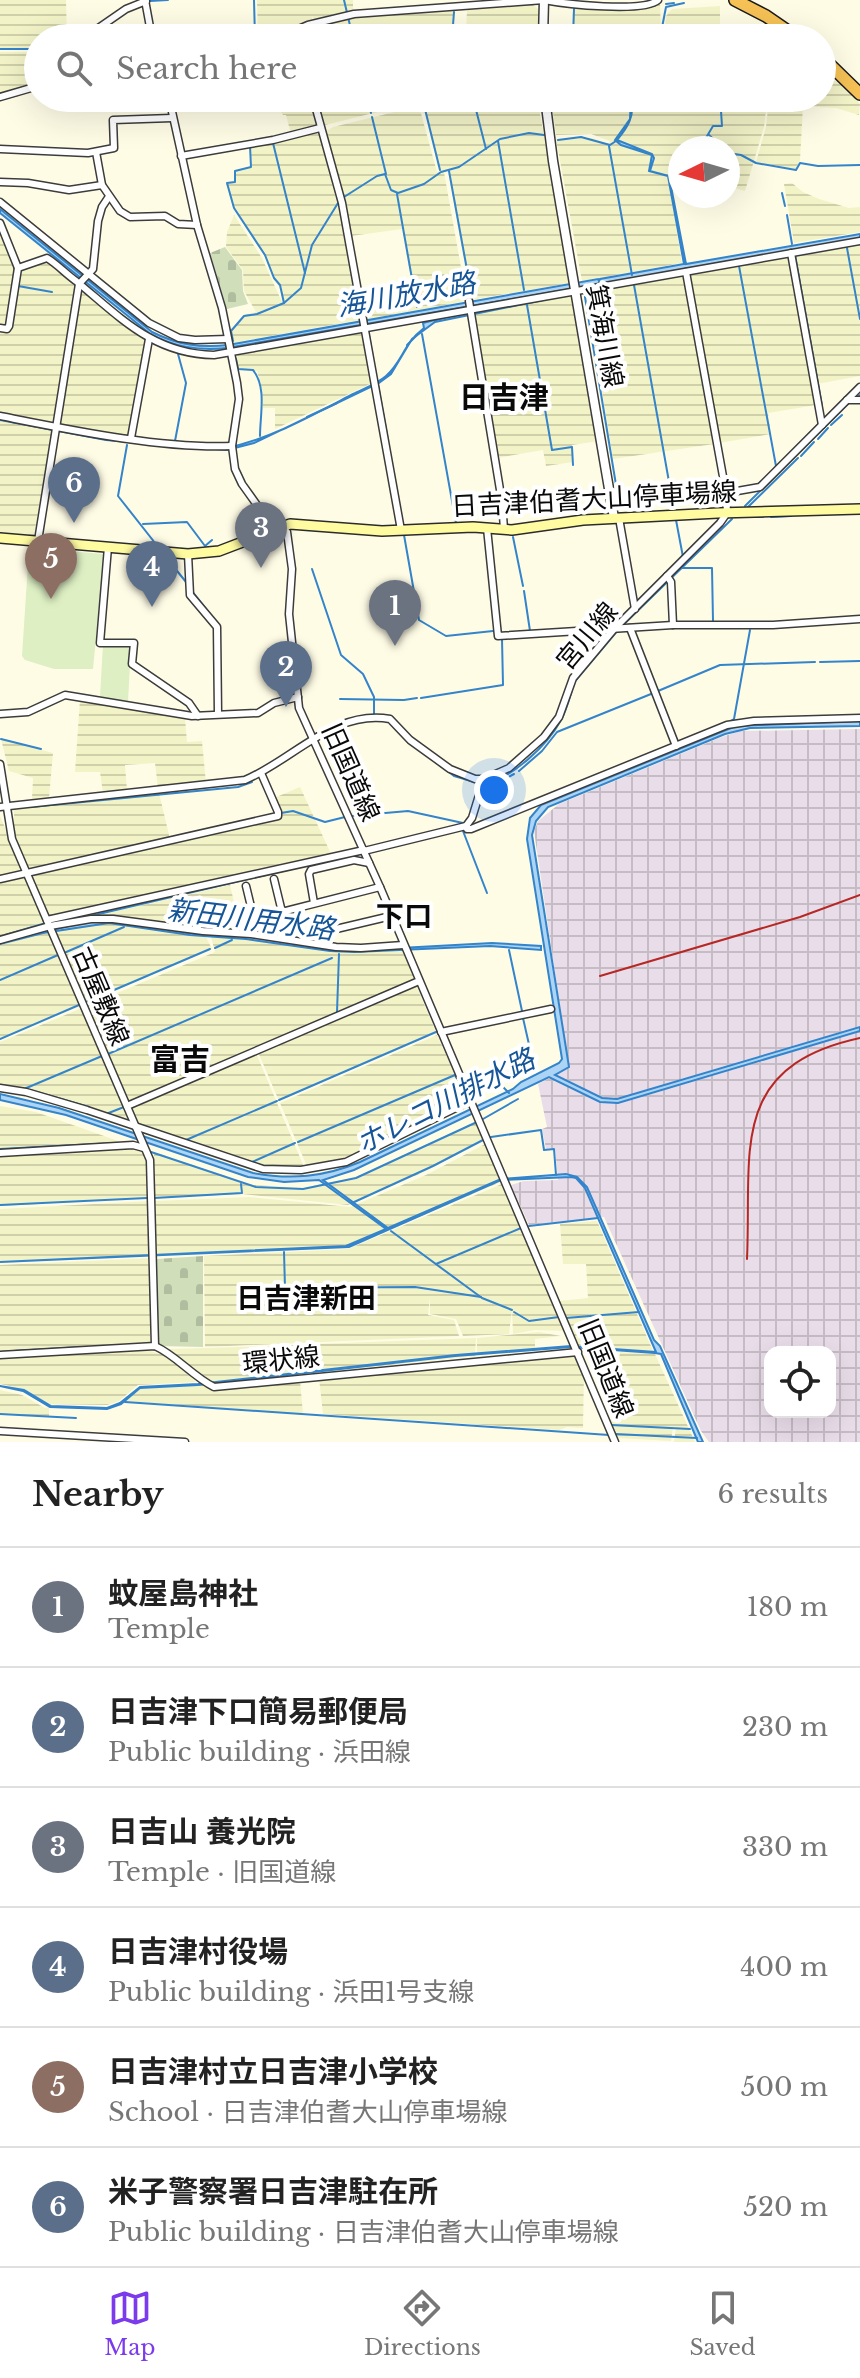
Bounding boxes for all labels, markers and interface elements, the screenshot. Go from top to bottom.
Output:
search box [24,24,836,112]
icon: search [52,46,96,90]
text: Search here [116,50,297,87]
north arrow [668,136,740,208]
water label: 海川放水路 [334,265,480,324]
street label: 箕海川線 [580,282,630,390]
district label: 日吉津 [459,379,549,416]
pin: 6 [48,457,100,523]
street label: 日吉津伯耆大山停車場線 [450,476,738,522]
pin: 3 [235,502,287,568]
pin: 5 [25,533,77,599]
pin: 4 [126,541,178,607]
pin: 1 [369,580,421,646]
street label: 宮川線 [550,596,624,676]
pin: 2 [260,641,312,707]
street label: 旧国道線 [315,718,387,826]
your location [474,770,514,810]
water label: 新田川用水路 [165,892,338,947]
district label: 下口 [376,899,432,934]
street label: 古屋敷線 [66,942,136,1050]
water label: ホレコ川排水路 [350,1040,542,1162]
district label: 富吉 [150,1041,210,1078]
district label: 日吉津新田 [236,1281,376,1316]
street label: 旧国道線 [572,1314,640,1422]
street label: 環状線 [241,1340,321,1380]
map controls [764,1346,836,1418]
button: locate [764,1346,836,1418]
text: Nearby [32,1473,164,1515]
text: 6 results [717,1478,828,1510]
text: 蚊屋島神社 [108,1575,258,1612]
text: 1 [52,1591,64,1623]
text: 180 m [747,1591,828,1623]
text: Temple [108,1613,210,1645]
text: 日吉津下口簡易郵便局 [108,1693,408,1730]
text: 2 [50,1711,66,1743]
text: 230 m [742,1711,828,1743]
text: Public building · 浜田線 [108,1736,411,1768]
text: 日吉山 養光院 [108,1813,296,1850]
text: 3 [50,1831,66,1863]
text: 330 m [742,1831,828,1863]
text: Temple · 旧国道線 [108,1856,336,1888]
text: 日吉津村役場 [108,1933,288,1970]
text: 4 [49,1951,67,1983]
text: 400 m [740,1951,828,1983]
text: Public building · 浜田1号支線 [108,1976,474,2008]
text: 日吉津村立日吉津小学校 [108,2053,438,2090]
text: 5 [50,2071,66,2103]
text: 500 m [741,2071,828,2103]
text: School · 日吉津伯耆大山停車場線 [108,2096,507,2128]
text: 米子警察署日吉津駐在所 [108,2173,438,2210]
text: 6 [49,2191,67,2223]
text: 520 m [743,2191,828,2223]
text: Public building · 日吉津伯耆大山停車場線 [108,2216,619,2248]
tab: Map [104,2286,155,2361]
tab: Directions [364,2286,481,2361]
tab: Saved [689,2286,756,2361]

